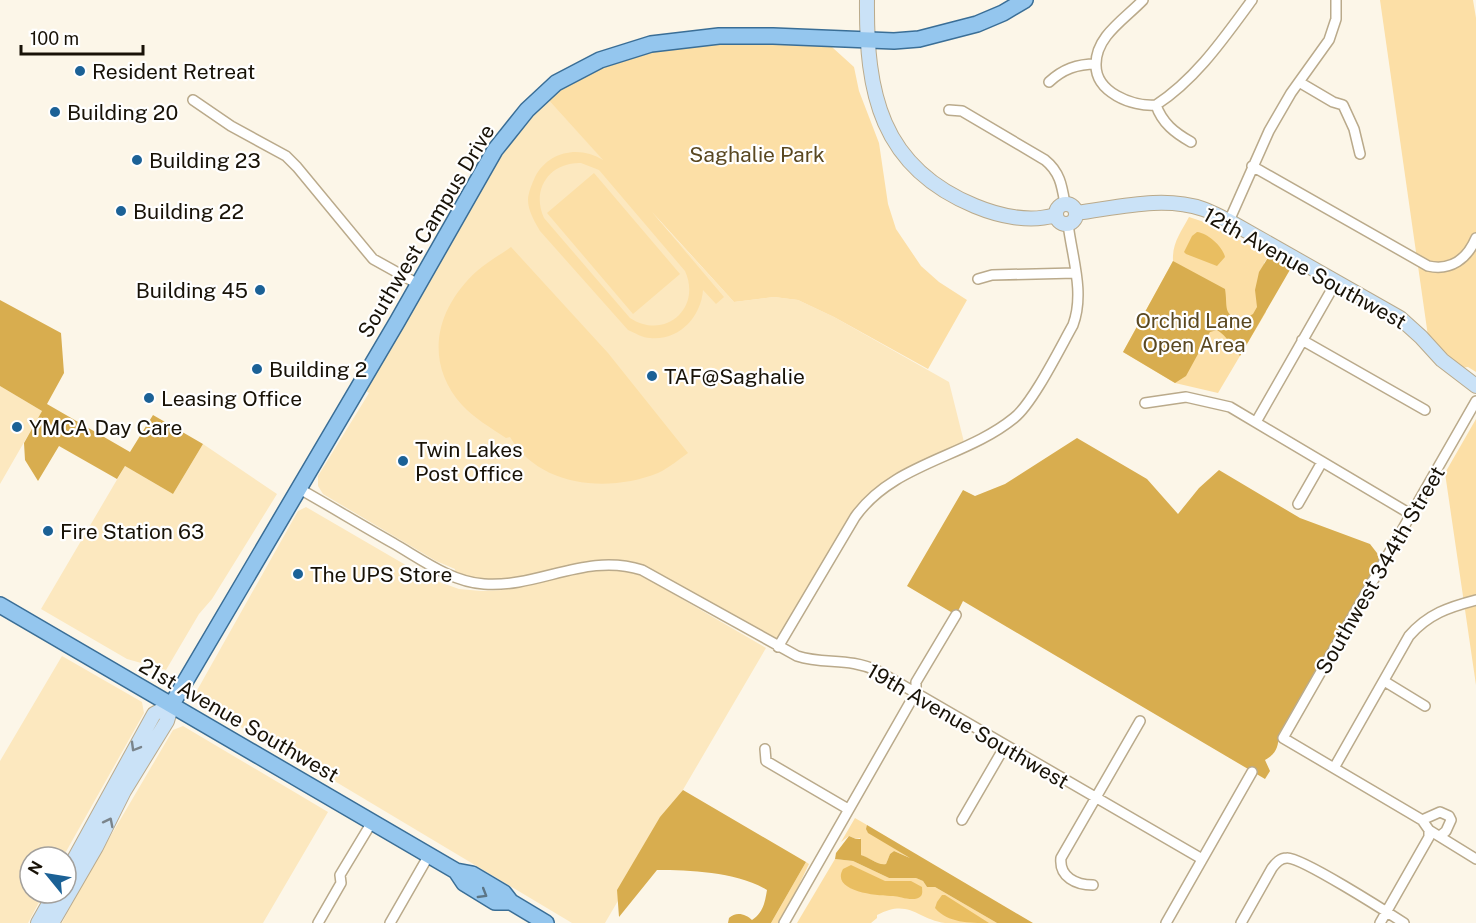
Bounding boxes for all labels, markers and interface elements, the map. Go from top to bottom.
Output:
scale bar [21,18,142,56]
text: 100 m [30,28,79,49]
place label: Resident Retreat [92,59,255,84]
marker: Resident Retreat [73,64,87,78]
place label: Building 20 [67,100,178,125]
marker: Building 20 [48,105,62,119]
street label: Southwest Campus Drive [352,120,500,342]
park label: Saghalie Park [689,142,825,167]
place label: Building 23 [149,148,261,173]
marker: Building 23 [130,153,144,167]
place label: Building 22 [133,199,244,224]
street label: 12th Avenue Southwest [1199,202,1411,334]
marker: Building 22 [114,204,128,218]
place label: Building 45 [136,278,248,303]
marker: Building 45 [253,283,267,297]
park label: Orchid Lane Open Area [1136,308,1252,357]
place label: Building 2 [269,357,367,382]
marker: Building 2 [250,362,264,376]
place label: TAF@Saghalie [664,364,805,389]
marker: TAF@Saghalie [645,369,659,383]
place label: Leasing Office [161,386,302,411]
marker: Leasing Office [142,391,156,405]
place label: YMCA Day Care [29,415,182,440]
marker: YMCA Day Care [10,420,24,434]
place label: Twin Lakes Post Office [415,437,523,486]
marker: Twin Lakes Post Office [396,454,410,468]
street label: Southwest 344th Street [1310,462,1450,678]
place label: Fire Station 63 [60,519,204,544]
marker: Fire Station 63 [41,524,55,538]
place label: The UPS Store [310,562,452,587]
marker: The UPS Store [291,567,305,581]
street label: 21st Avenue Southwest [135,653,343,787]
street label: 19th Avenue Southwest [863,658,1073,794]
one-way arrow [131,741,142,751]
one-way arrow [101,817,113,828]
north arrow [18,845,78,905]
text: N [24,858,47,878]
one-way arrow [477,887,487,899]

